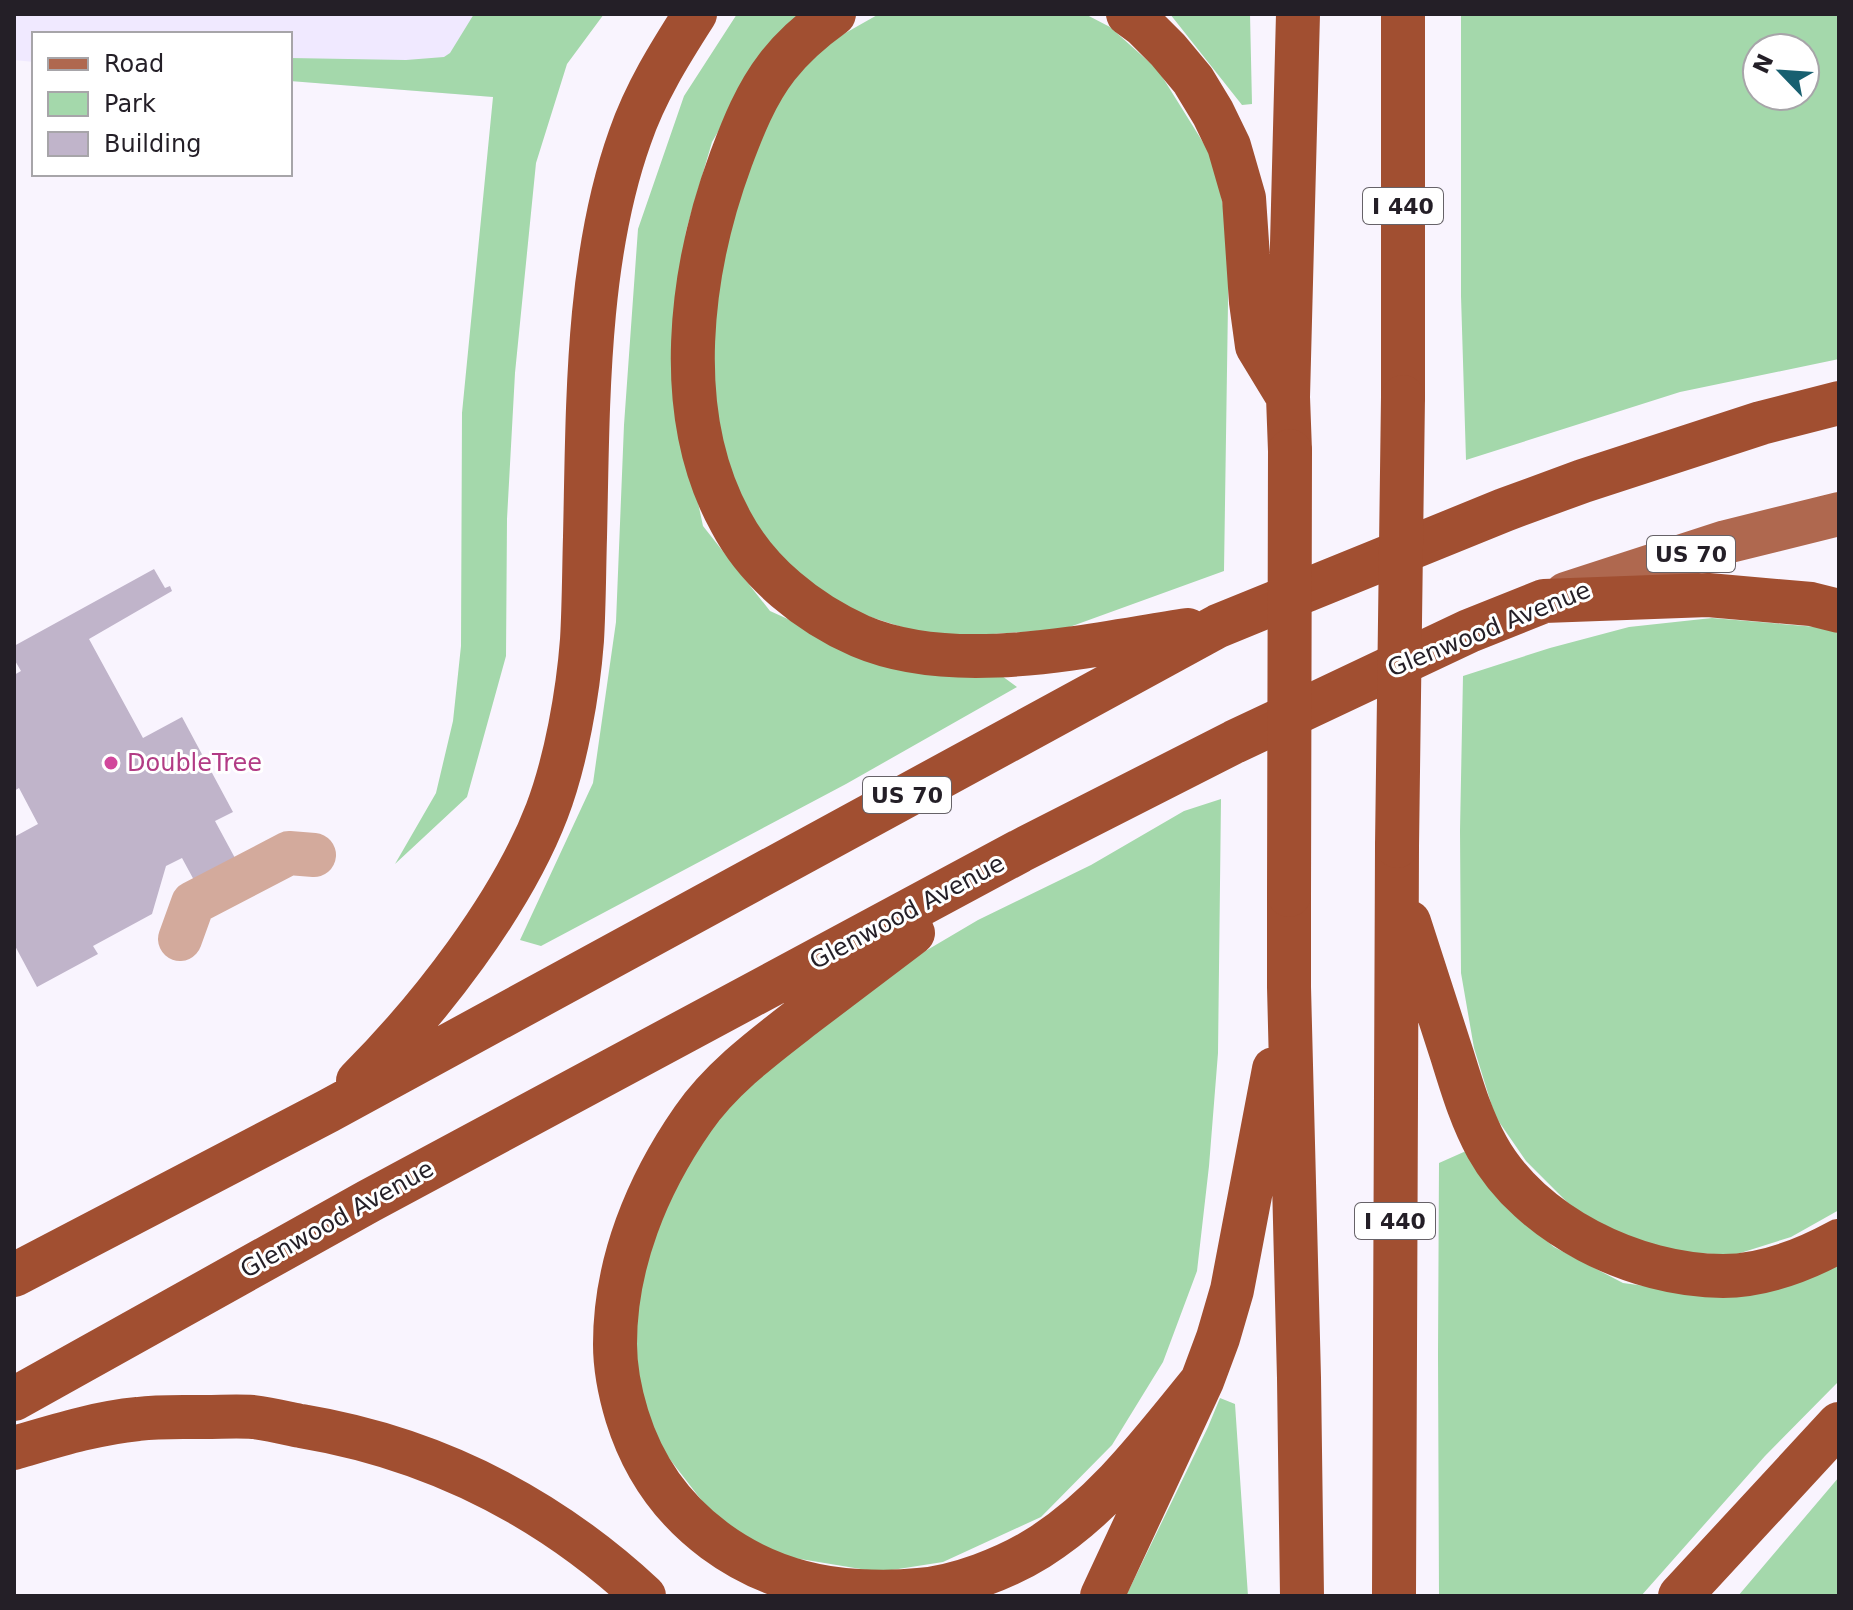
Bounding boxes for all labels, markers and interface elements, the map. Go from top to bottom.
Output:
legend [32,32,292,176]
north arrow [1741,32,1821,112]
text: Road [104,50,164,78]
text: N [1748,50,1779,77]
text: Park [104,90,156,118]
text: Building [104,130,201,158]
road number: I 440 [1363,188,1443,224]
road number: US 70 [1647,536,1735,572]
street label: Glenwood Avenue [1383,576,1595,682]
place label: DoubleTree [127,749,262,777]
marker: DoubleTree [102,754,120,772]
road number: US 70 [863,777,951,813]
street label: Glenwood Avenue [805,849,1009,975]
street label: Glenwood Avenue [236,1154,438,1284]
road number: I 440 [1355,1203,1435,1239]

